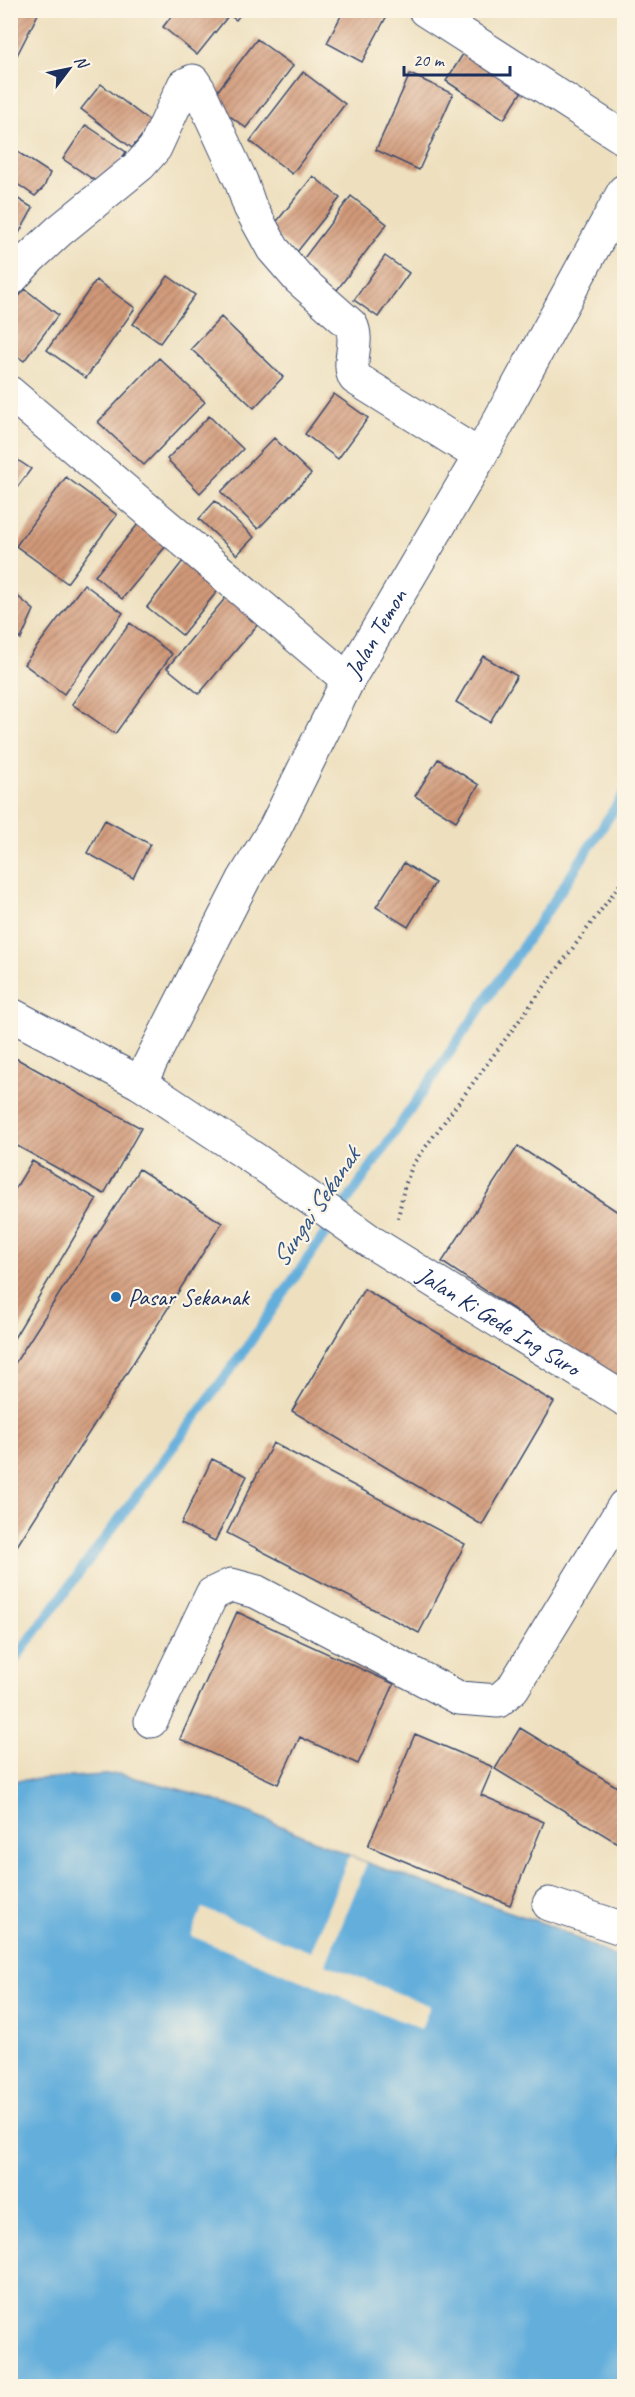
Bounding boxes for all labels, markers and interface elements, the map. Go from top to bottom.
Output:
north arrow [39,39,99,99]
scale bar [404,39,510,77]
text: 20 m [413,49,446,71]
text: N [70,52,94,74]
street label: Jalan Temon [337,582,414,684]
water label: Sungai Sekanak [264,1138,370,1273]
street label: Jalan Ki Gede Ing Suro [412,1259,587,1384]
place label: Pasar Sekanak [128,1282,251,1312]
marker: Pasar Sekanak [109,1290,123,1304]

